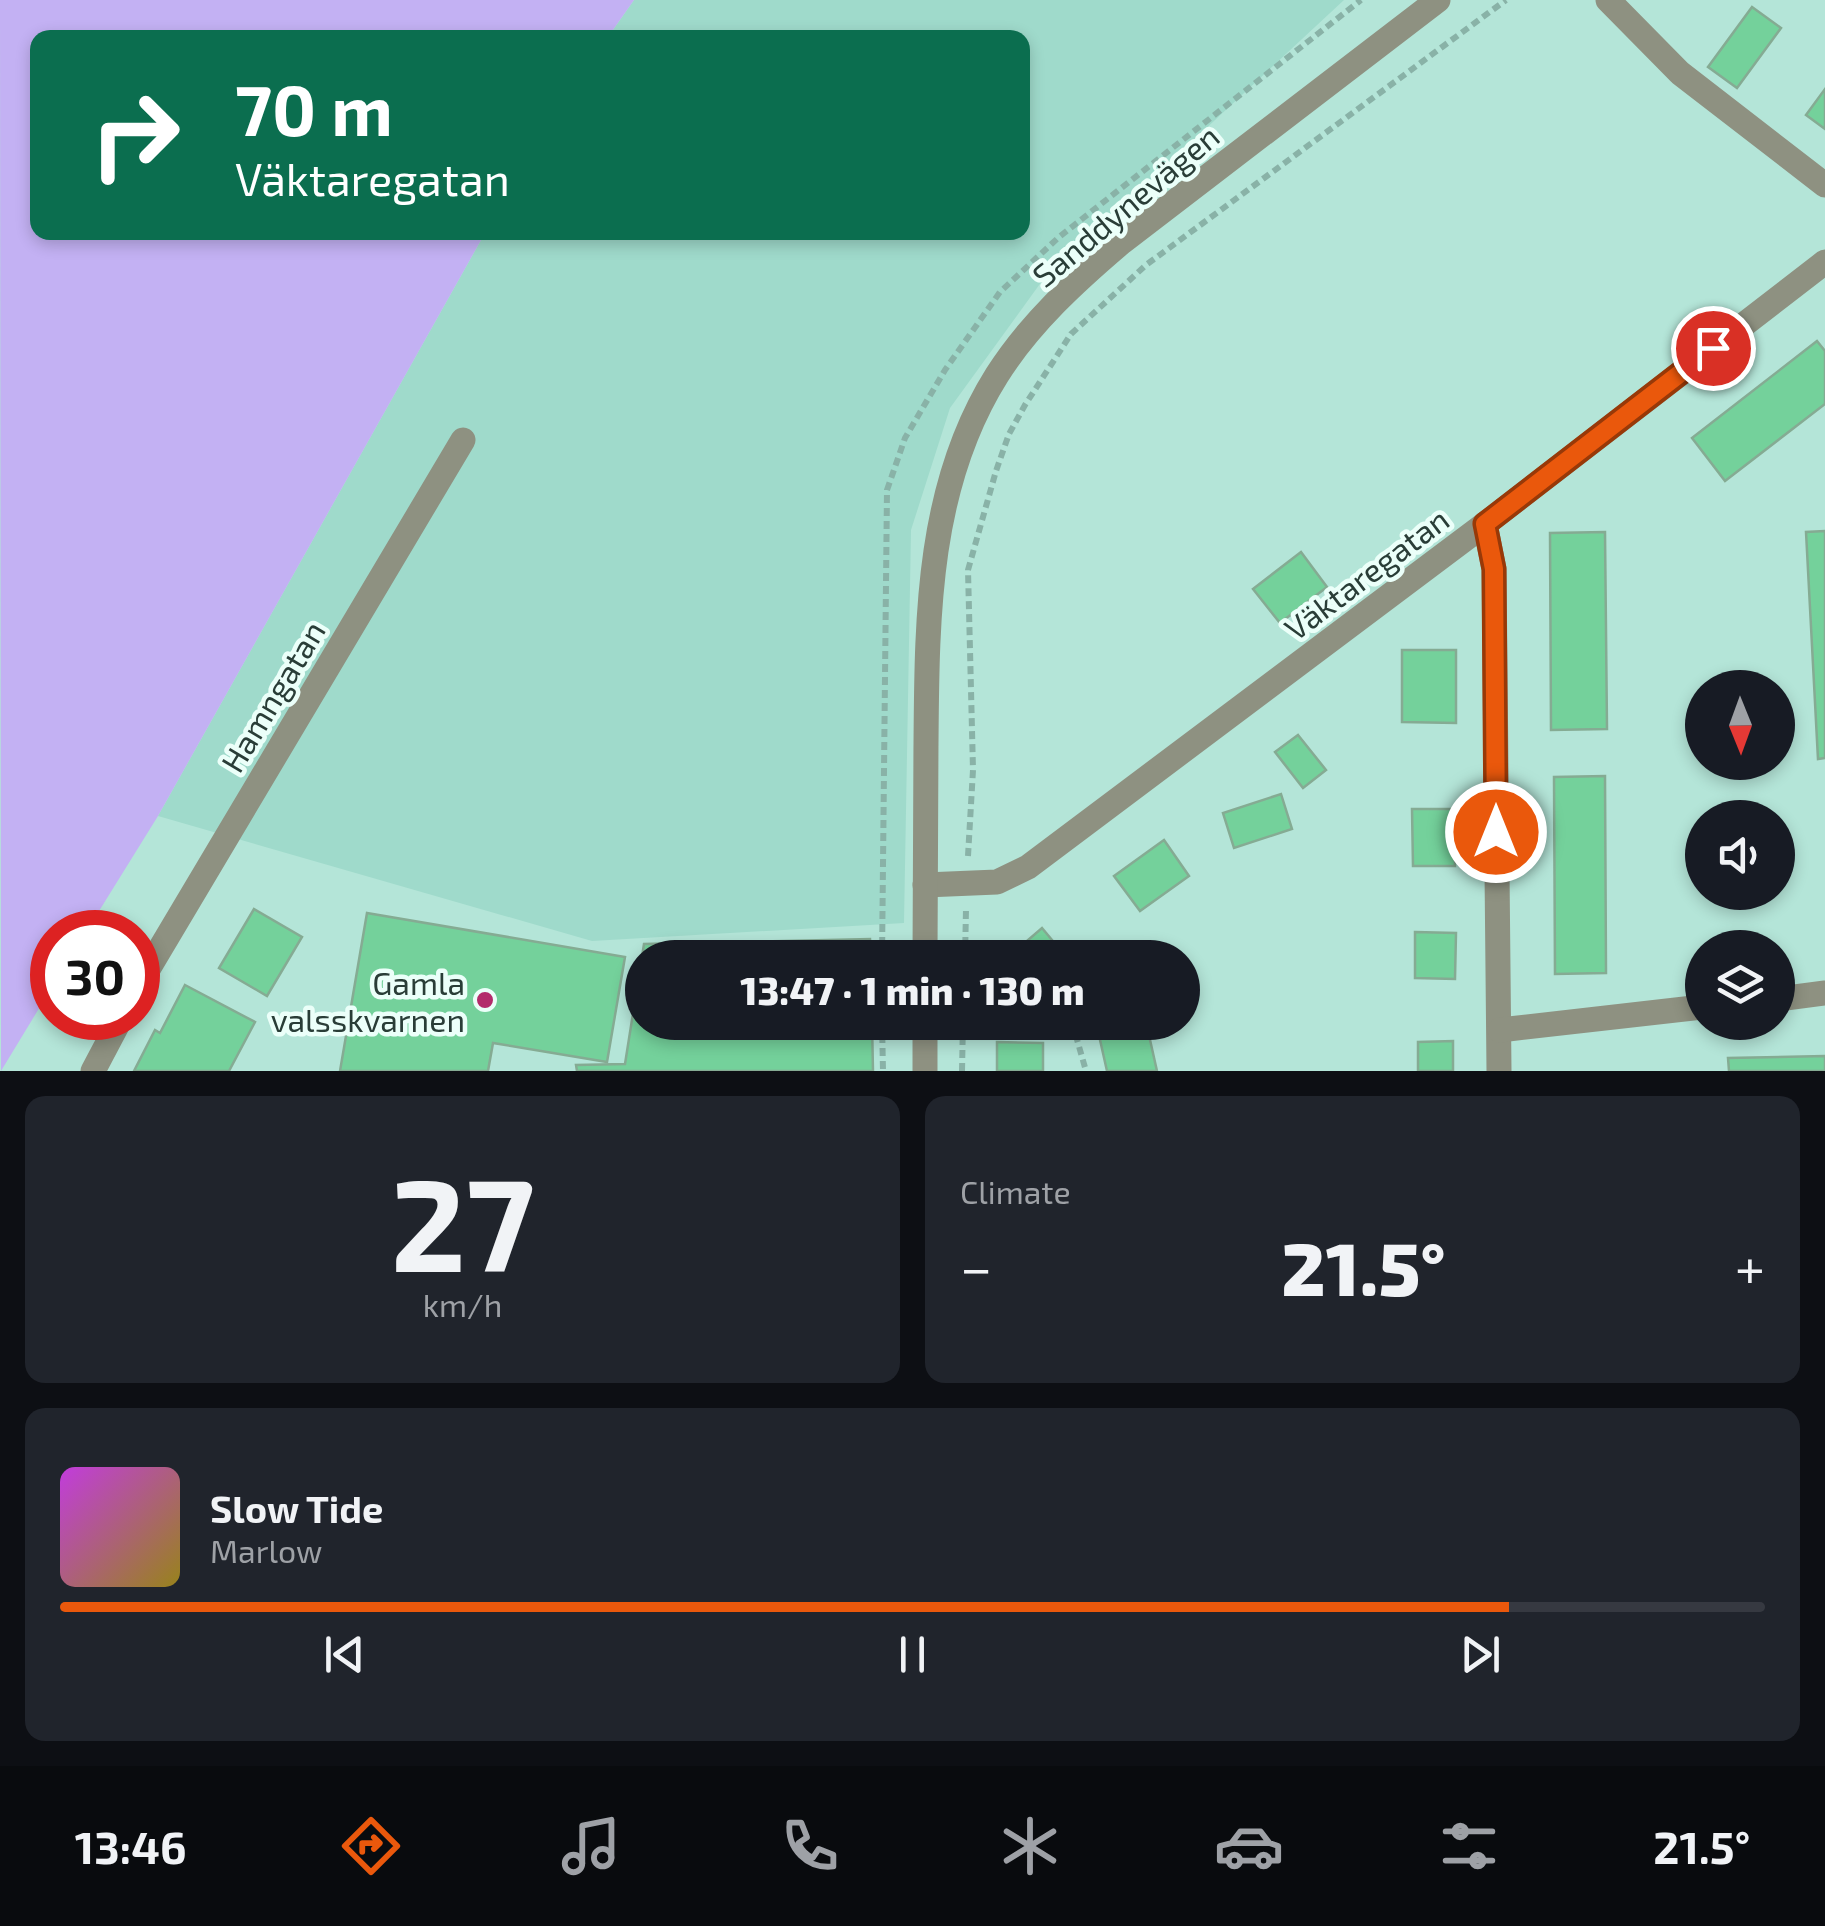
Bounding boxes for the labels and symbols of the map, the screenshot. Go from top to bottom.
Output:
street label: Sanddynevägen [1024,116,1226,294]
pin [1671,306,1756,391]
street label: Väktaregatan [1277,499,1455,647]
street label: Hamngatan [212,614,332,778]
north arrow [1685,670,1795,780]
position arrow [1444,780,1548,884]
speed limit sign: 30 [30,910,160,1040]
place label: Gamla valsskvarnen [271,963,465,1038]
marker: Gamla valsskvarnen [474,989,496,1011]

